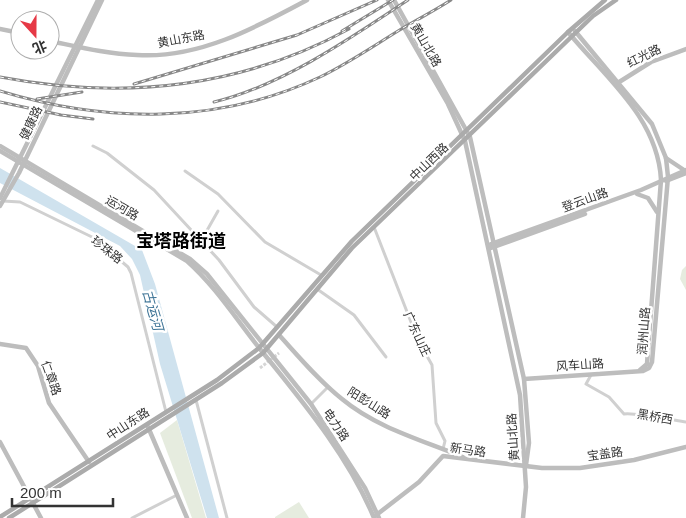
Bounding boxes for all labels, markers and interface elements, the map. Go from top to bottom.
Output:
north arrow [10,10,60,60]
street label: 黄山北路 [408,21,444,69]
street label: 黄山东路 [156,28,206,50]
text: 北 [30,37,49,57]
street label: 红光路 [625,42,663,70]
street label: 健康路 [17,104,45,142]
street label: 中山西路 [407,140,451,184]
street label: 登云山路 [560,185,610,215]
street label: 运河路 [103,193,141,223]
district label: 宝塔路街道 [136,231,226,251]
street label: 珍珠路 [89,233,125,267]
water label: 古运河 [140,288,167,335]
street label: 润州山路 [635,307,653,355]
street label: 广东山庄 [401,309,433,359]
street label: 风车山路 [556,356,604,374]
street label: 仁章路 [38,359,64,397]
street label: 阳彭山路 [345,384,393,422]
street label: 中山东路 [104,405,152,443]
street label: 电力路 [320,406,352,444]
street label: 黑桥西 [636,407,674,427]
street label: 黄山北路 [504,413,522,461]
street label: 新马路 [449,441,487,459]
street label: 宝盖路 [586,445,624,463]
scale bar [12,476,114,508]
text: 200 m [20,484,62,501]

